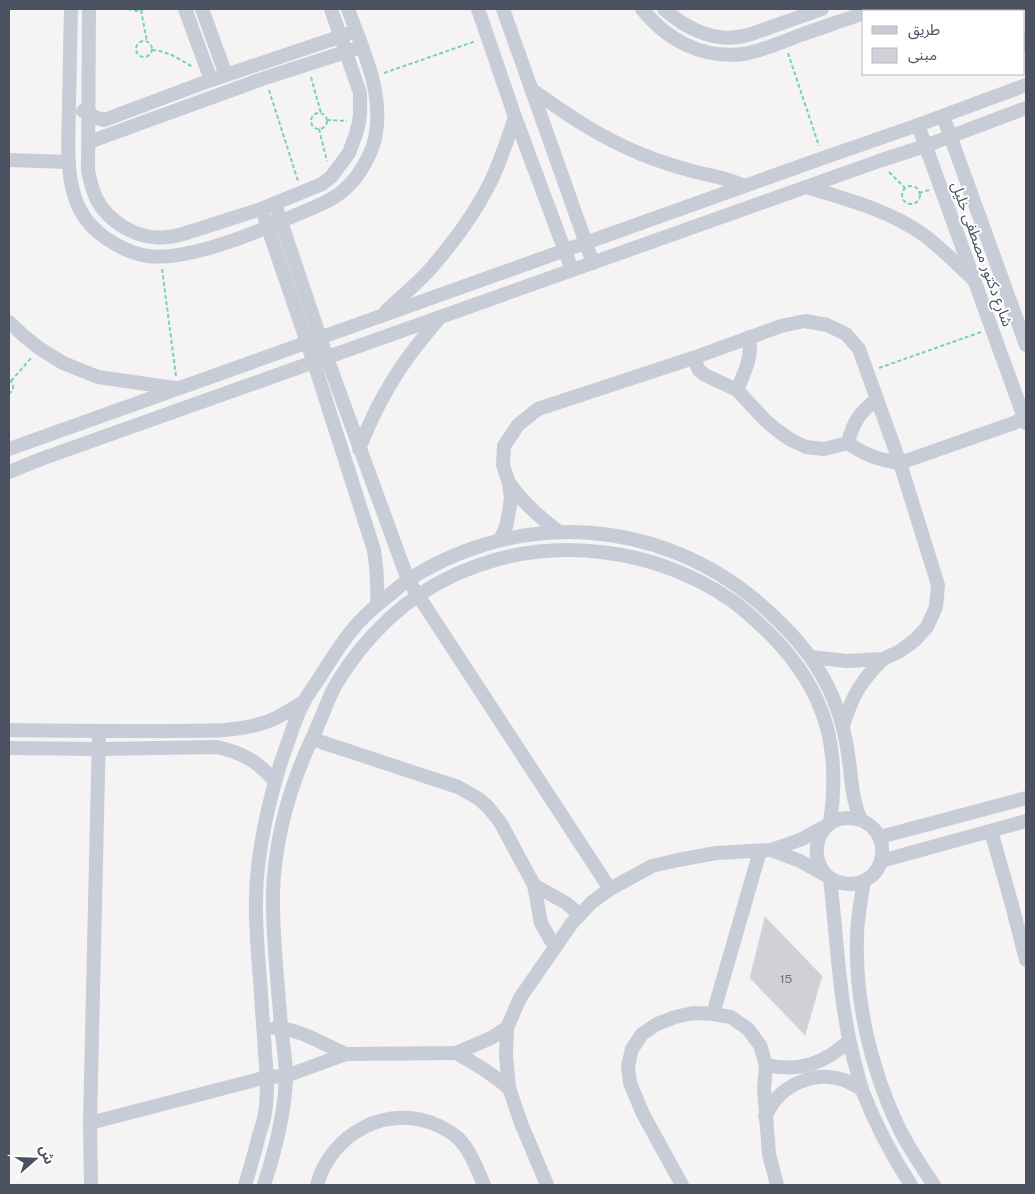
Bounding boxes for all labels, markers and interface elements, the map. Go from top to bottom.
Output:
legend [862,10,1025,75]
text: طريق [908,21,940,40]
text: مبنى [908,46,937,64]
street label: شارع دكتور مصطفى خليل [945,179,1017,330]
house number: 15 [780,972,793,986]
north arrow [10,1134,60,1184]
text: ش [36,1143,58,1166]

